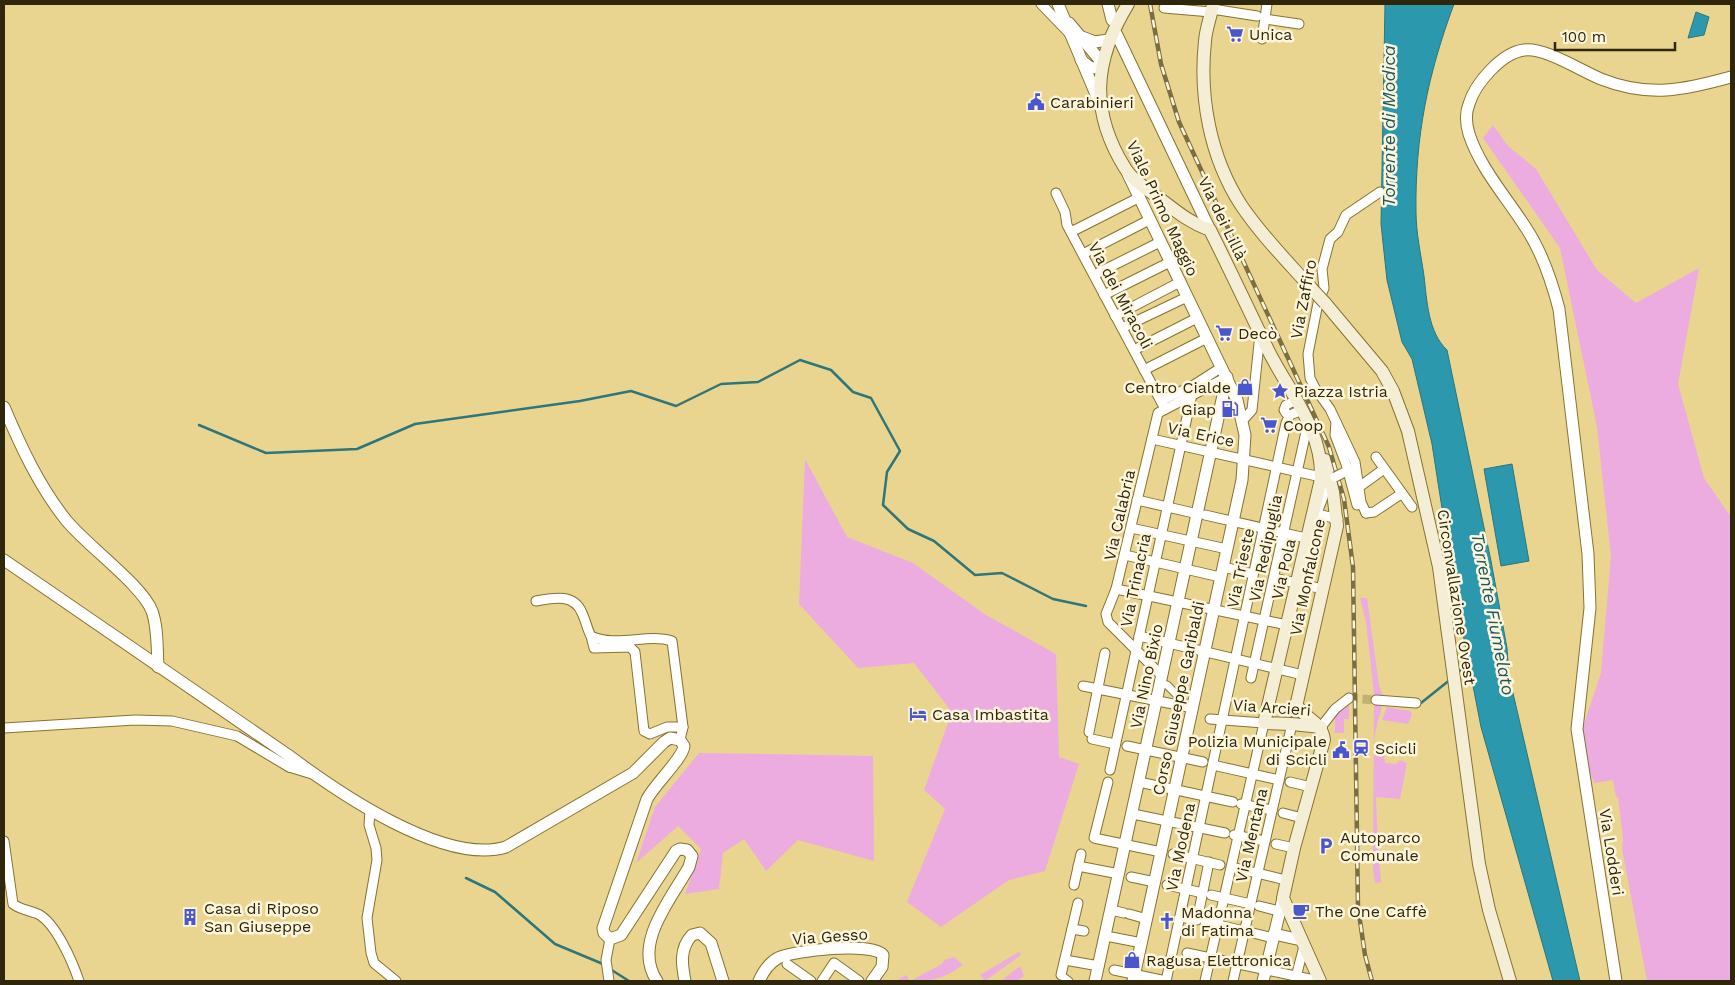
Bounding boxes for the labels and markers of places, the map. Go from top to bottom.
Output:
supermarket icon: Unica [1225,24,1245,44]
place label: Unica [1249,25,1292,44]
public building icon: Carabinieri [1026,92,1046,112]
place label: Carabinieri [1050,93,1134,112]
supermarket icon: Decò [1214,323,1234,343]
place label: Decò [1238,324,1277,343]
shop icon: Centro Cialde [1235,377,1255,397]
place label: Centro Cialde [1125,378,1231,397]
place icon: Piazza Istria [1270,381,1290,401]
place label: Piazza Istria [1294,382,1388,401]
fuel station icon: Giap [1220,399,1240,419]
place label: Giap [1181,400,1216,419]
supermarket icon: Coop [1259,415,1279,435]
place label: Coop [1283,416,1323,435]
hotel icon: Casa Imbastita [908,704,928,724]
place label: Casa Imbastita [932,705,1049,724]
place label: Polizia Municipale di Scicli [1188,732,1327,769]
station icon: Scicli [1351,738,1371,758]
place label: Scicli [1375,739,1417,758]
public building icon: Polizia Municipale di Scicli [1331,740,1351,760]
place label: Autoparco Comunale [1340,828,1421,865]
parking icon: Autoparco Comunale [1316,836,1336,856]
place label: Casa di Riposo San Giuseppe [204,899,319,936]
cafe icon: The One Caffè [1291,901,1311,921]
place label: The One Caffè [1315,902,1427,921]
place label: Madonna di Fatima [1181,903,1254,940]
building icon: Casa di Riposo San Giuseppe [180,907,200,927]
church icon: Madonna di Fatima [1157,911,1177,931]
shop icon: Ragusa Elettronica [1122,950,1142,970]
place label: Ragusa Elettronica [1146,951,1291,970]

